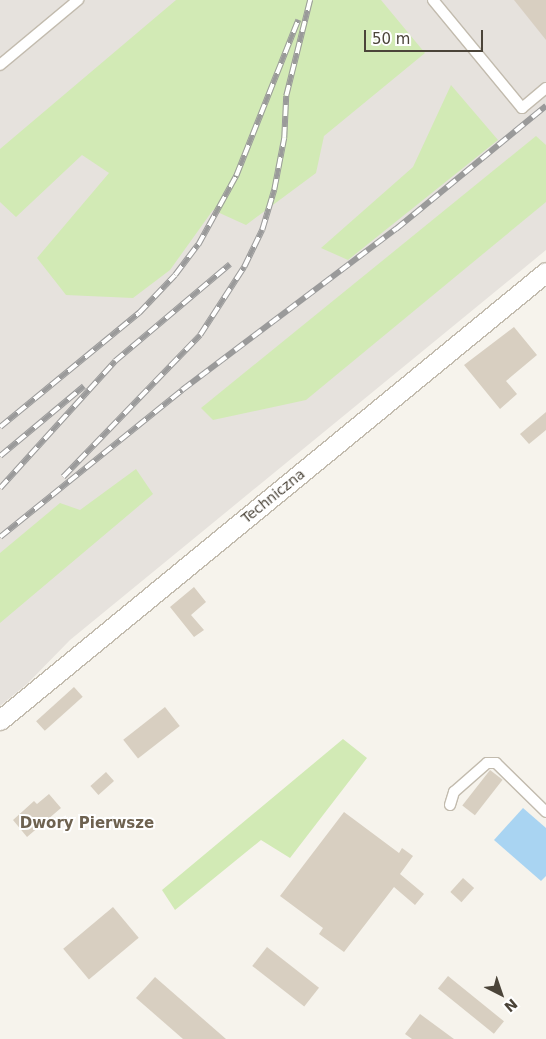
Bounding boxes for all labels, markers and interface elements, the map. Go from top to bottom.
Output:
scale bar [366,20,485,52]
text: 50 m [372,30,410,48]
street label: Techniczna [238,465,308,527]
district label: Dwory Pierwsze [20,815,154,833]
north arrow [476,969,526,1019]
text: N [501,995,521,1015]

